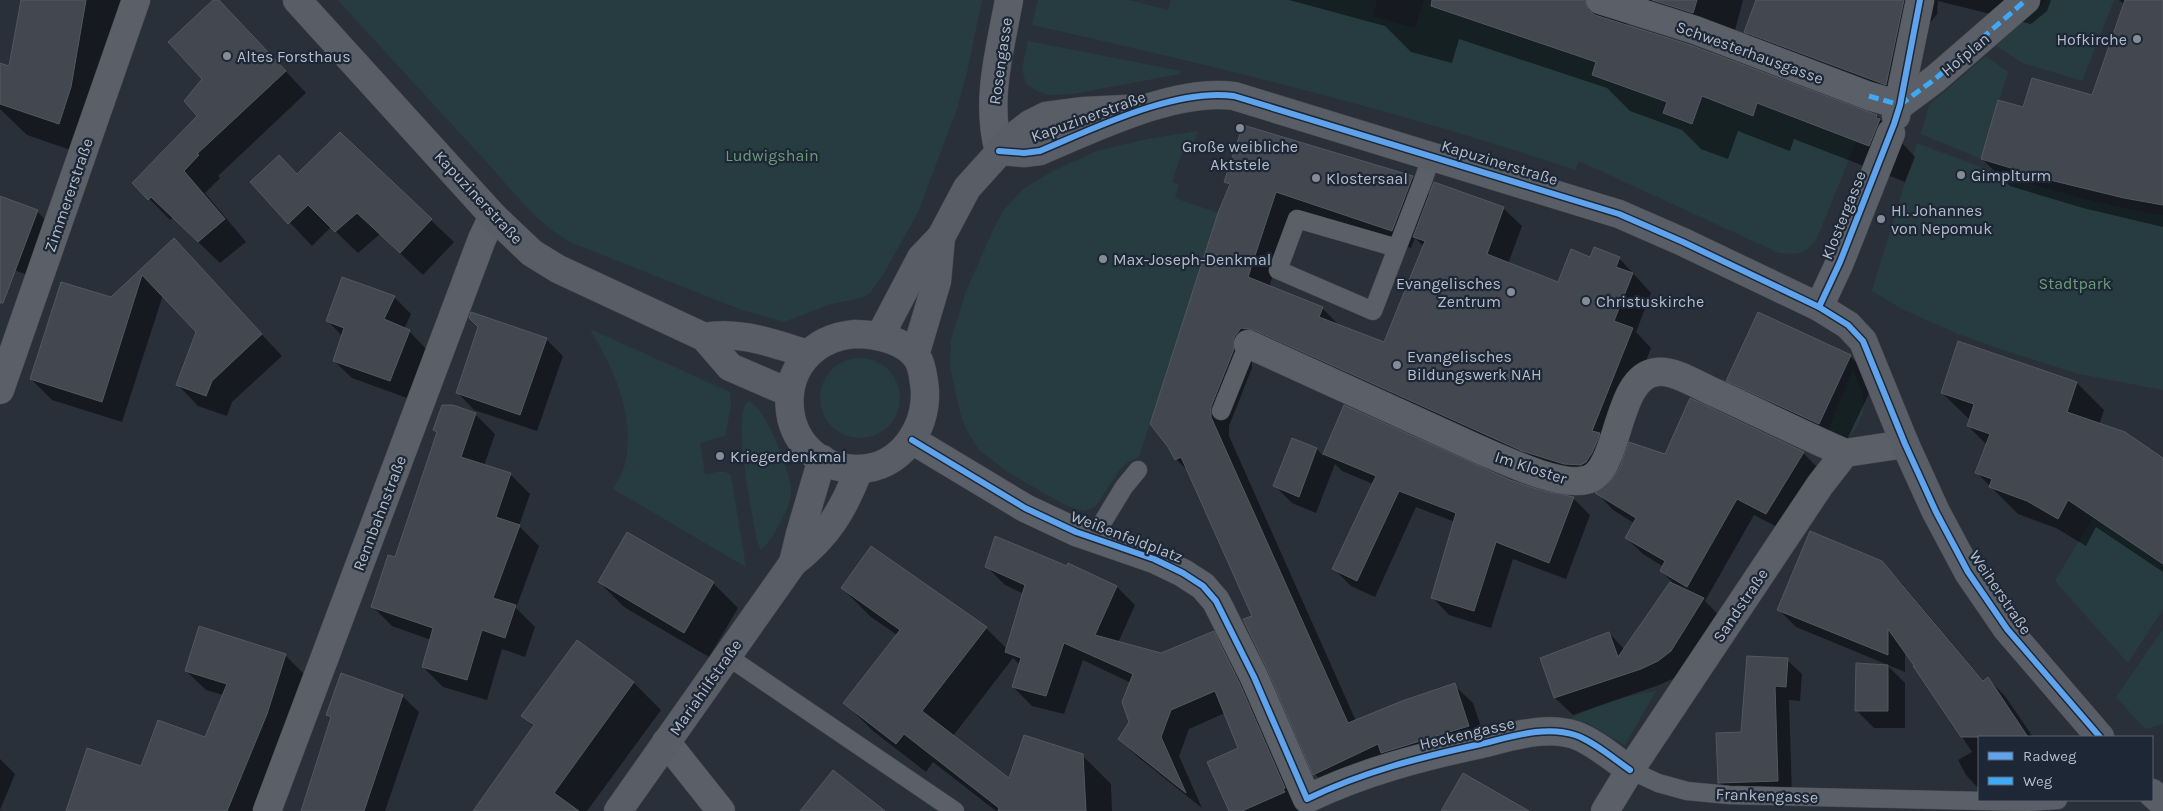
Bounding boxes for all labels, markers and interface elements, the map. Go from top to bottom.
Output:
street label: Rosengasse [985,16,1016,106]
street label: Schwesterhausgasse [1674,17,1826,88]
street label: Hofplan [1937,29,1993,80]
place label: Hofkirche [2056,30,2127,49]
marker: Hofkirche [2131,33,2143,45]
place label: Altes Forsthaus [237,47,351,66]
marker: Altes Forsthaus [221,50,233,62]
street label: Kapuzinerstraße [1028,87,1148,146]
marker: Große weibliche Aktstele [1234,122,1246,134]
street label: Zimmererstraße [40,136,97,255]
street label: Kapuzinerstraße [1439,136,1560,189]
place label: Große weibliche Aktstele [1182,137,1298,174]
park label: Ludwigshain [725,146,819,165]
street label: Kapuzinerstraße [431,147,527,248]
place label: Gimplturm [1971,166,2051,185]
street label: Klostergasse [1817,168,1870,262]
place label: Klostersaal [1326,169,1408,188]
marker: Gimplturm [1955,169,1967,181]
marker: Klostersaal [1310,172,1322,184]
place label: Hl. Johannes von Nepomuk [1891,201,1992,238]
marker: Hl. Johannes von Nepomuk [1875,213,1887,225]
place label: Max-Joseph-Denkmal [1113,250,1271,269]
marker: Max-Joseph-Denkmal [1097,253,1109,265]
place label: Evangelisches Zentrum [1396,274,1501,311]
park label: Stadtpark [2039,274,2111,293]
marker: Evangelisches Zentrum [1505,286,1517,298]
place label: Christuskirche [1596,292,1704,311]
marker: Christuskirche [1580,295,1592,307]
place label: Evangelisches Bildungswerk NAH [1407,347,1542,384]
marker: Evangelisches Bildungswerk NAH [1391,359,1403,371]
place label: Kriegerdenkmal [730,447,846,466]
street label: Im Kloster [1492,447,1569,488]
marker: Kriegerdenkmal [714,450,726,462]
street label: Rennbahnstraße [349,453,410,574]
street label: Weißenfeldplatz [1068,506,1185,567]
street label: Weiherstraße [1965,547,2036,638]
street label: Sandstraße [1709,565,1772,646]
street label: Mariahilfstraße [665,636,746,739]
street label: Heckengasse [1418,713,1516,754]
legend [1978,736,2153,801]
text: Radweg [2023,747,2077,765]
text: Weg [2023,772,2053,790]
street label: Frankengasse [1715,784,1818,807]

